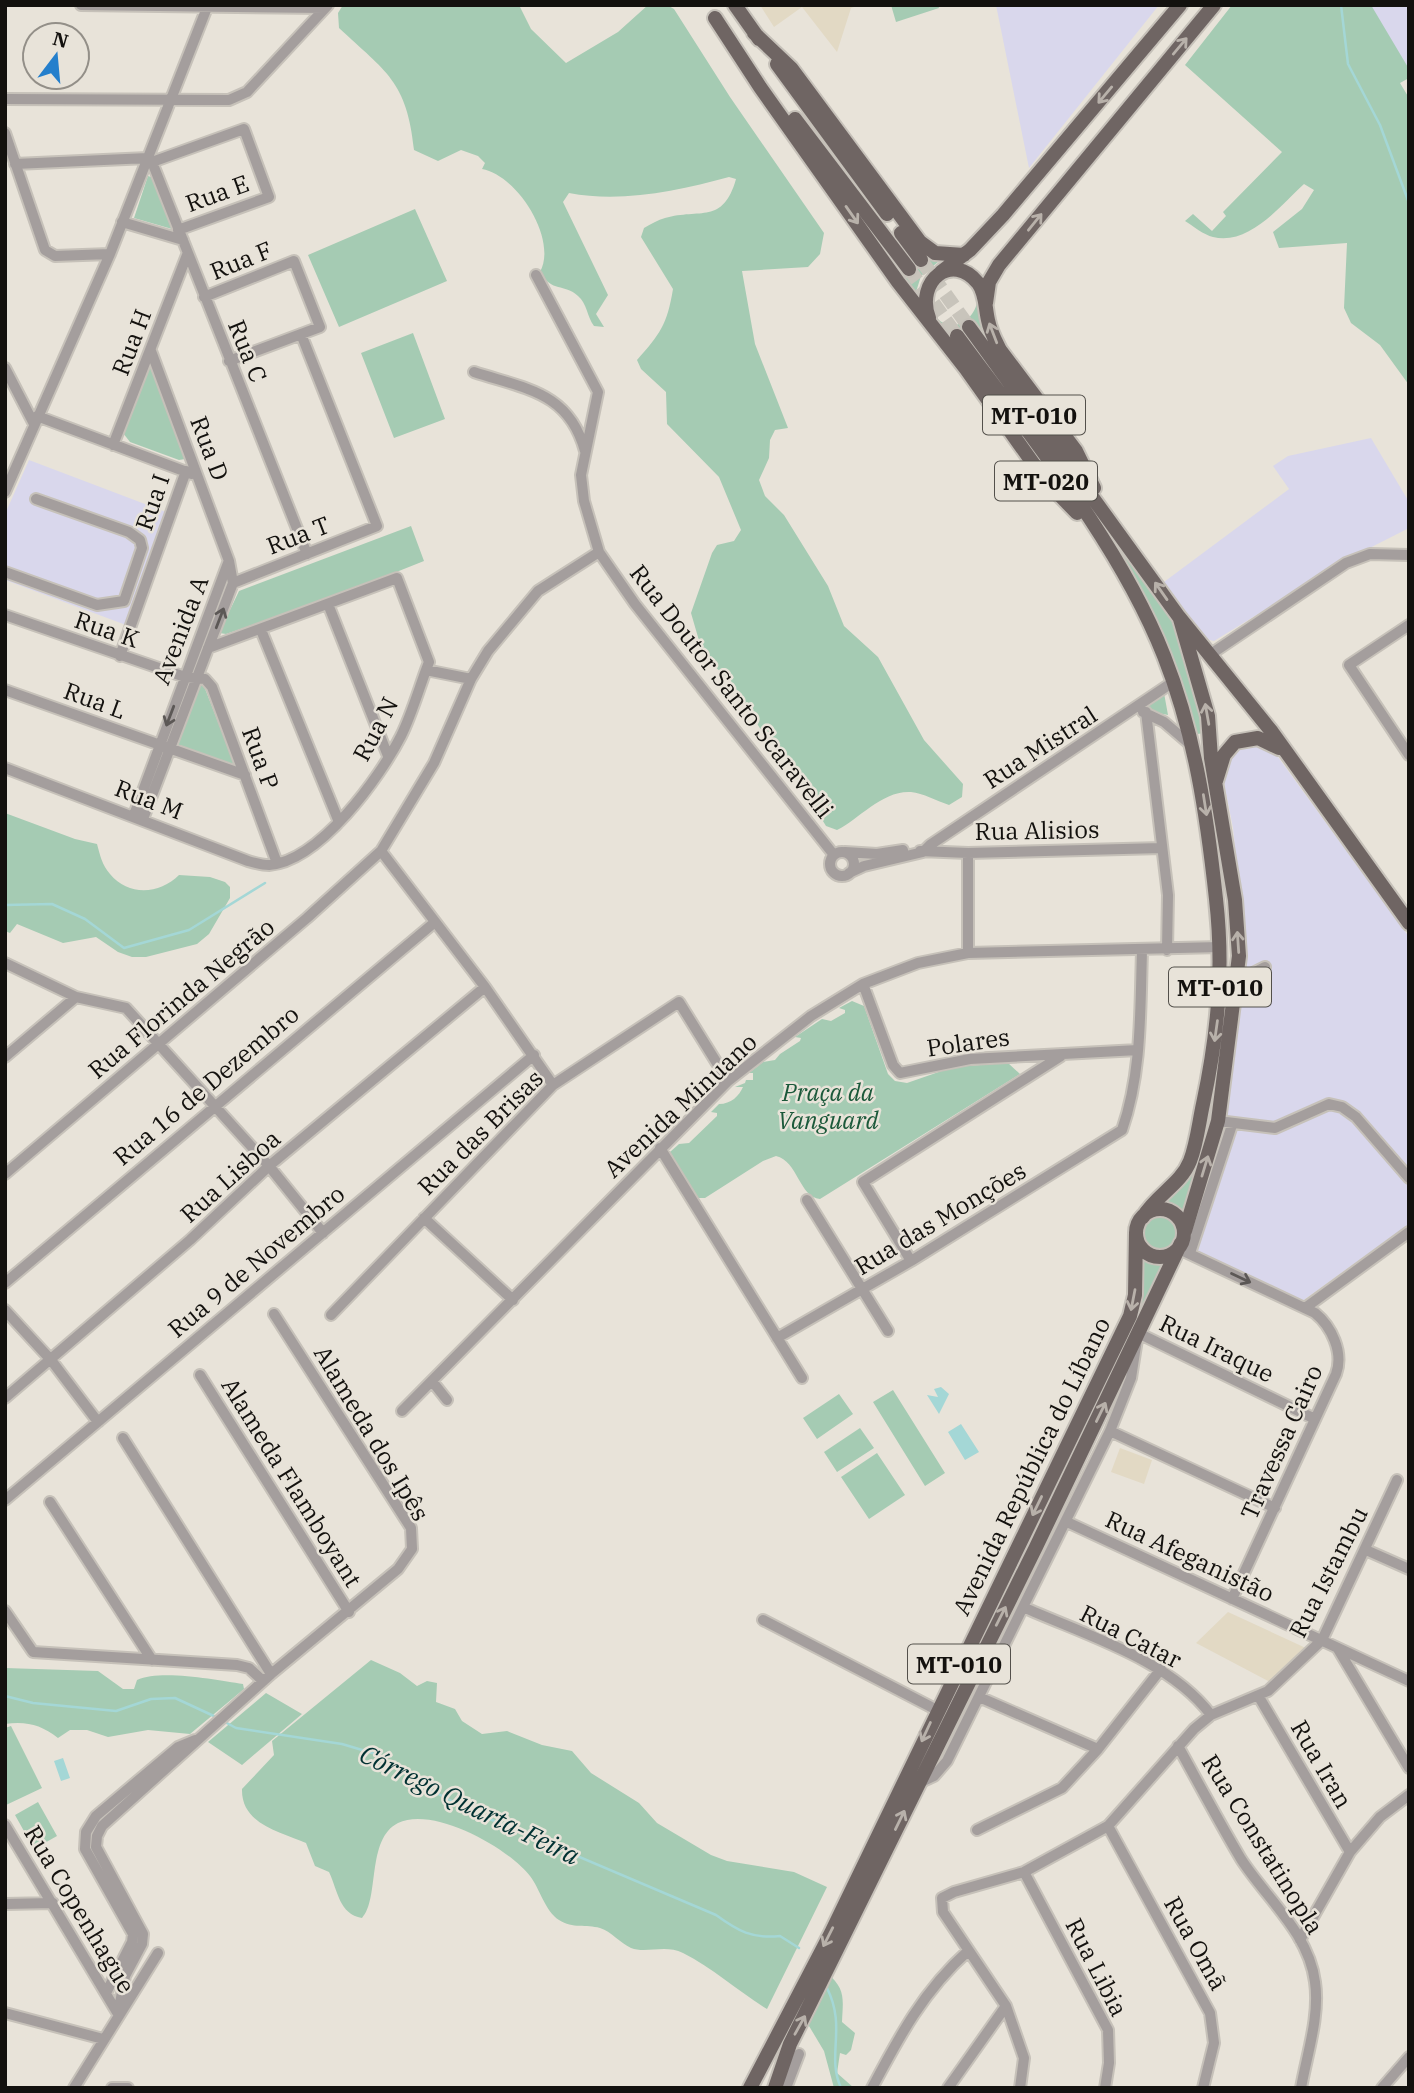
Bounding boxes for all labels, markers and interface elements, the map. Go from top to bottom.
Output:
north arrow [21,21,91,91]
text: N [50,26,71,53]
one-way arrow [1172,38,1188,56]
one-way arrow [1097,86,1113,104]
street label: Rua E [181,167,253,219]
one-way arrow [845,205,859,224]
one-way arrow [1027,213,1043,231]
street label: Rua F [205,233,277,287]
street label: Rua H [104,304,158,380]
street label: Rua C [221,315,275,387]
one-way arrow [985,322,998,344]
road number: MT-010 [983,396,1085,434]
street label: Rua D [183,411,237,485]
road number: MT-020 [995,461,1097,500]
street label: Rua I [127,469,177,535]
street label: Rua T [262,508,334,562]
street label: Rua Doutor Santo Scaravelli [623,558,841,824]
street label: Avenida A [145,571,216,689]
one-way arrow [1154,582,1168,601]
street label: Rua K [70,603,144,655]
one-way arrow [214,607,227,629]
street label: Rua L [60,674,130,726]
street label: Rua N [345,691,405,767]
street label: Rua Mistral [977,698,1103,796]
one-way arrow [1200,704,1213,726]
one-way arrow [162,705,175,726]
street label: Rua P [235,722,287,794]
street label: Rua M [110,771,188,827]
one-way arrow [1199,793,1212,816]
street label: Rua Alisios [974,813,1100,847]
street label: Rua Florinda Negrão [81,911,281,1085]
one-way arrow [1231,931,1244,954]
road number: MT-010 [1169,968,1271,1006]
street label: Rua 16 de Dezembro [107,998,305,1172]
one-way arrow [1210,1019,1223,1042]
street label: Polares [924,1020,1012,1064]
street label: Avenida Minuano [597,1026,763,1184]
street label: Rua das Brisas [410,1062,550,1202]
park label: Praça da Vanguard [778,1076,879,1136]
street label: Rua Lisboa [173,1122,287,1230]
street label: Rua das Monções [848,1154,1032,1282]
one-way arrow [1199,1155,1212,1177]
street label: Rua 9 de Novembro [161,1178,351,1344]
one-way arrow [1230,1271,1251,1285]
one-way arrow [1126,1288,1140,1311]
street label: Rua Iraque [1154,1307,1280,1389]
street label: Avenida República do Líbano [945,1312,1117,1620]
street label: Alameda dos Ipês [307,1339,437,1527]
street label: Travessa Cairo [1233,1360,1329,1524]
street label: Alameda Flamboyant [214,1371,370,1593]
one-way arrow [1094,1402,1108,1423]
one-way arrow [1030,1495,1044,1516]
street label: Rua Istambu [1281,1501,1375,1643]
street label: Rua Afeganistão [1101,1503,1279,1609]
street label: Rua Catar [1075,1597,1188,1675]
one-way arrow [994,1606,1008,1627]
road number: MT-010 [908,1644,1010,1684]
street label: Rua Iran [1284,1714,1360,1814]
one-way arrow [919,1721,933,1742]
water label: Córrego Quarta-Feira [354,1736,586,1872]
street label: Rua Constatinopla [1195,1748,1331,1940]
one-way arrow [893,1810,907,1831]
street label: Rua Copenhague [17,1819,143,1999]
street label: Rua Omã [1157,1890,1235,1996]
street label: Rua Libia [1059,1912,1135,2022]
one-way arrow [821,1926,835,1947]
one-way arrow [794,2015,808,2036]

